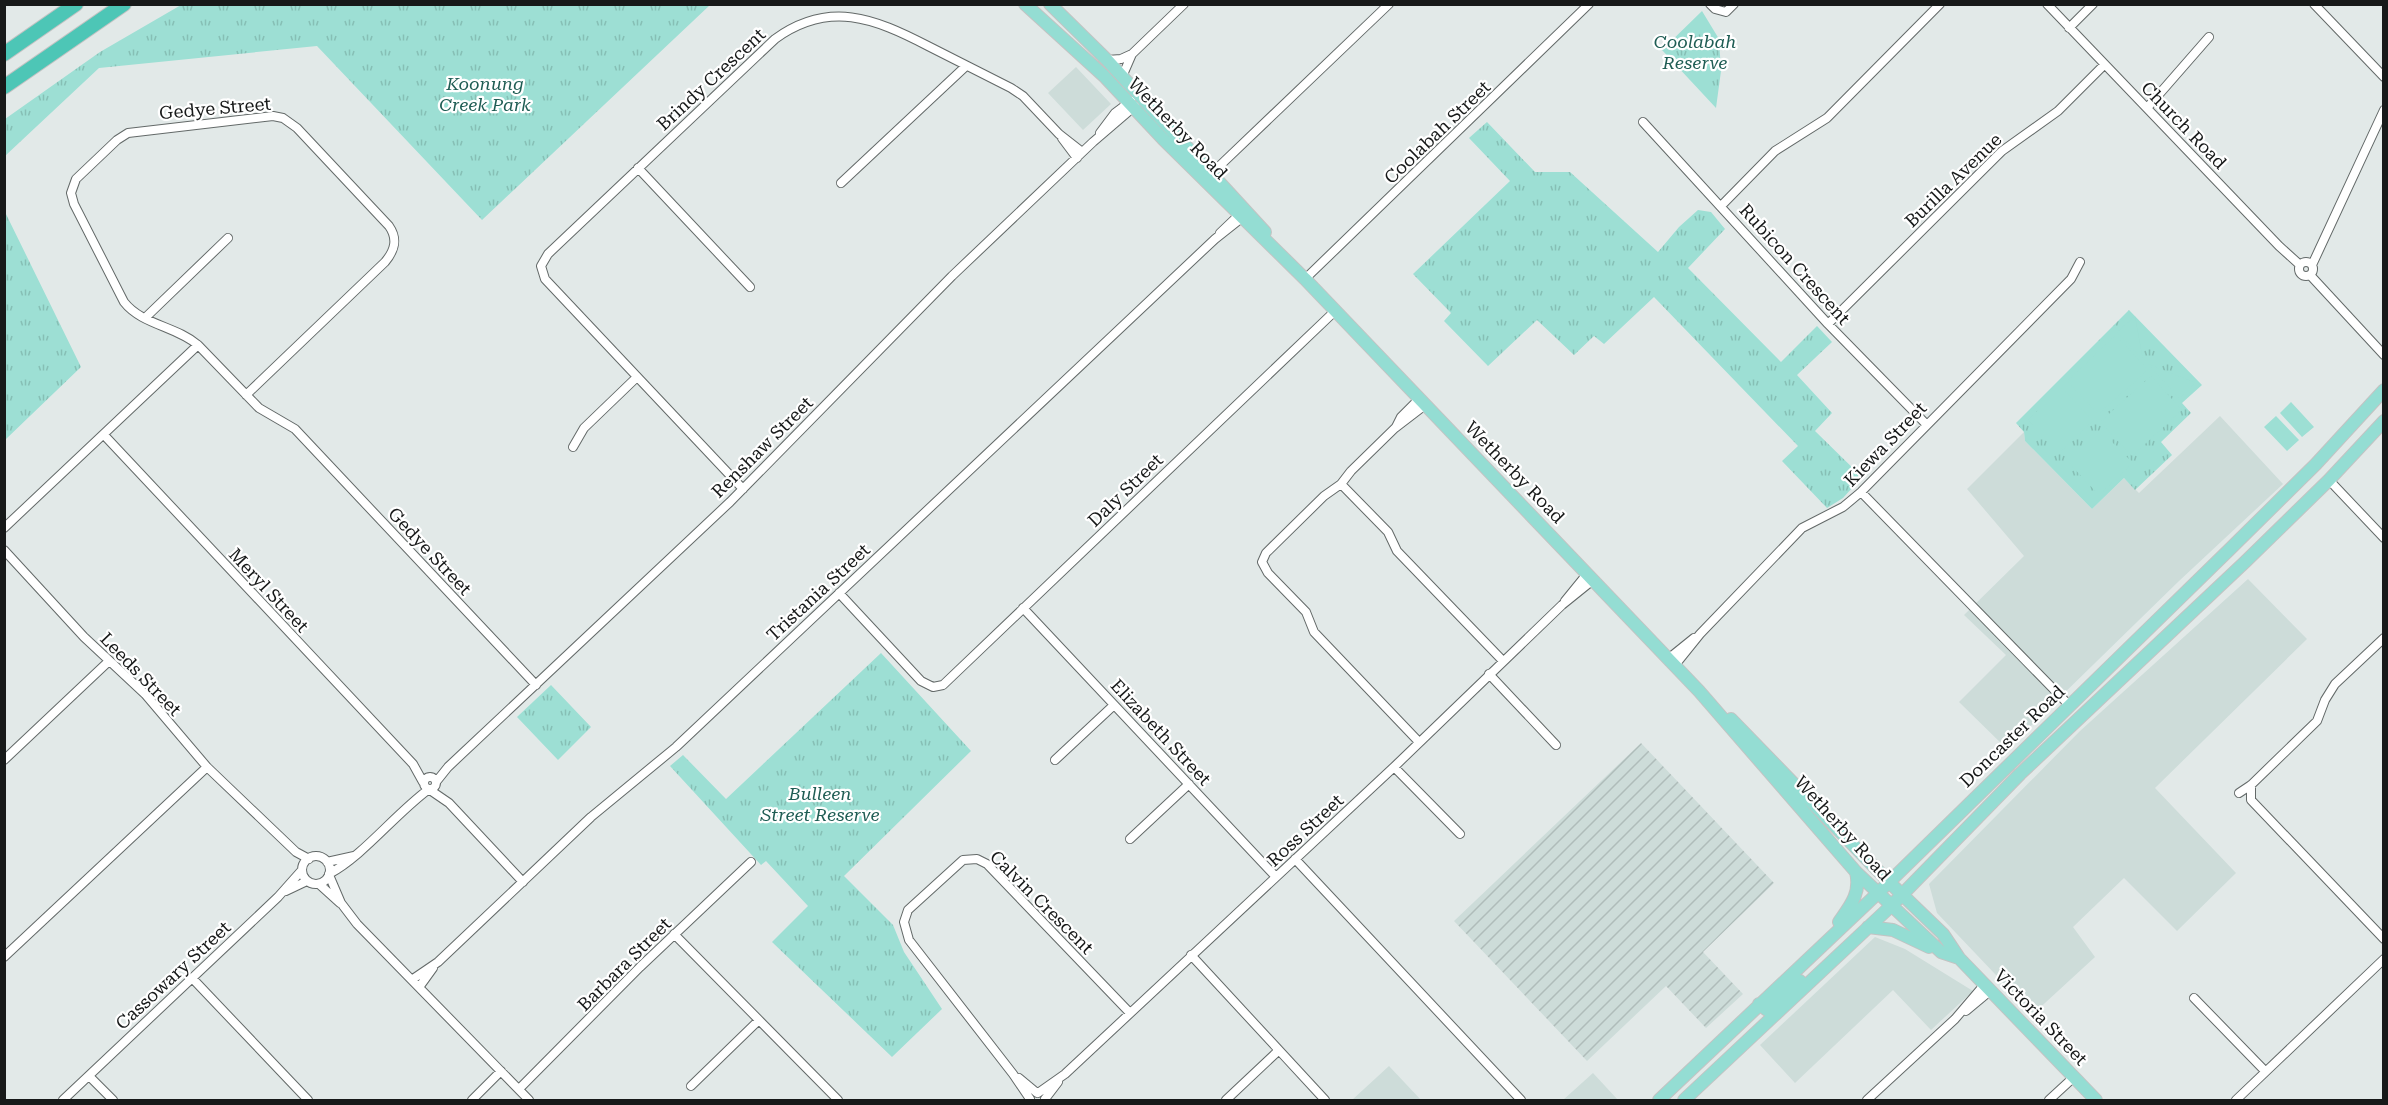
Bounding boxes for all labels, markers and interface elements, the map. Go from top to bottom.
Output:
street label: Brindy Crescent [653,23,770,135]
park label: Coolabah Reserve [1654,31,1736,73]
park label: Koonung Creek Park [439,73,531,115]
street label: Wetherby Road [1124,73,1232,184]
street label: Coolabah Street [1380,76,1495,188]
street label: Church Road [2137,77,2231,173]
street label: Gedye Street [158,93,272,123]
street label: Burilla Avenue [1900,129,2006,231]
street label: Rubicon Crescent [1735,199,1855,329]
street label: Renshaw Street [707,392,817,502]
street label: Kiewa Street [1840,397,1931,491]
street label: Wetherby Road [1461,417,1569,528]
street label: Daly Street [1083,449,1167,531]
street label: Gedye Street [384,503,476,599]
street label: Tristania Street [762,539,874,645]
street label: Meryl Street [225,544,313,636]
street label: Leeds Street [96,628,186,720]
street label: Elizabeth Street [1107,675,1216,789]
street label: Doncaster Road [1955,680,2069,791]
street label: Wetherby Road [1790,771,1896,885]
park label: Bulleen Street Reserve [759,783,880,825]
street label: Ross Street [1263,789,1348,871]
street label: Calvin Crescent [986,846,1098,958]
street label: Barbara Street [573,913,675,1015]
street label: Cassowary Street [111,916,235,1034]
street label: Victoria Street [1990,965,2092,1069]

